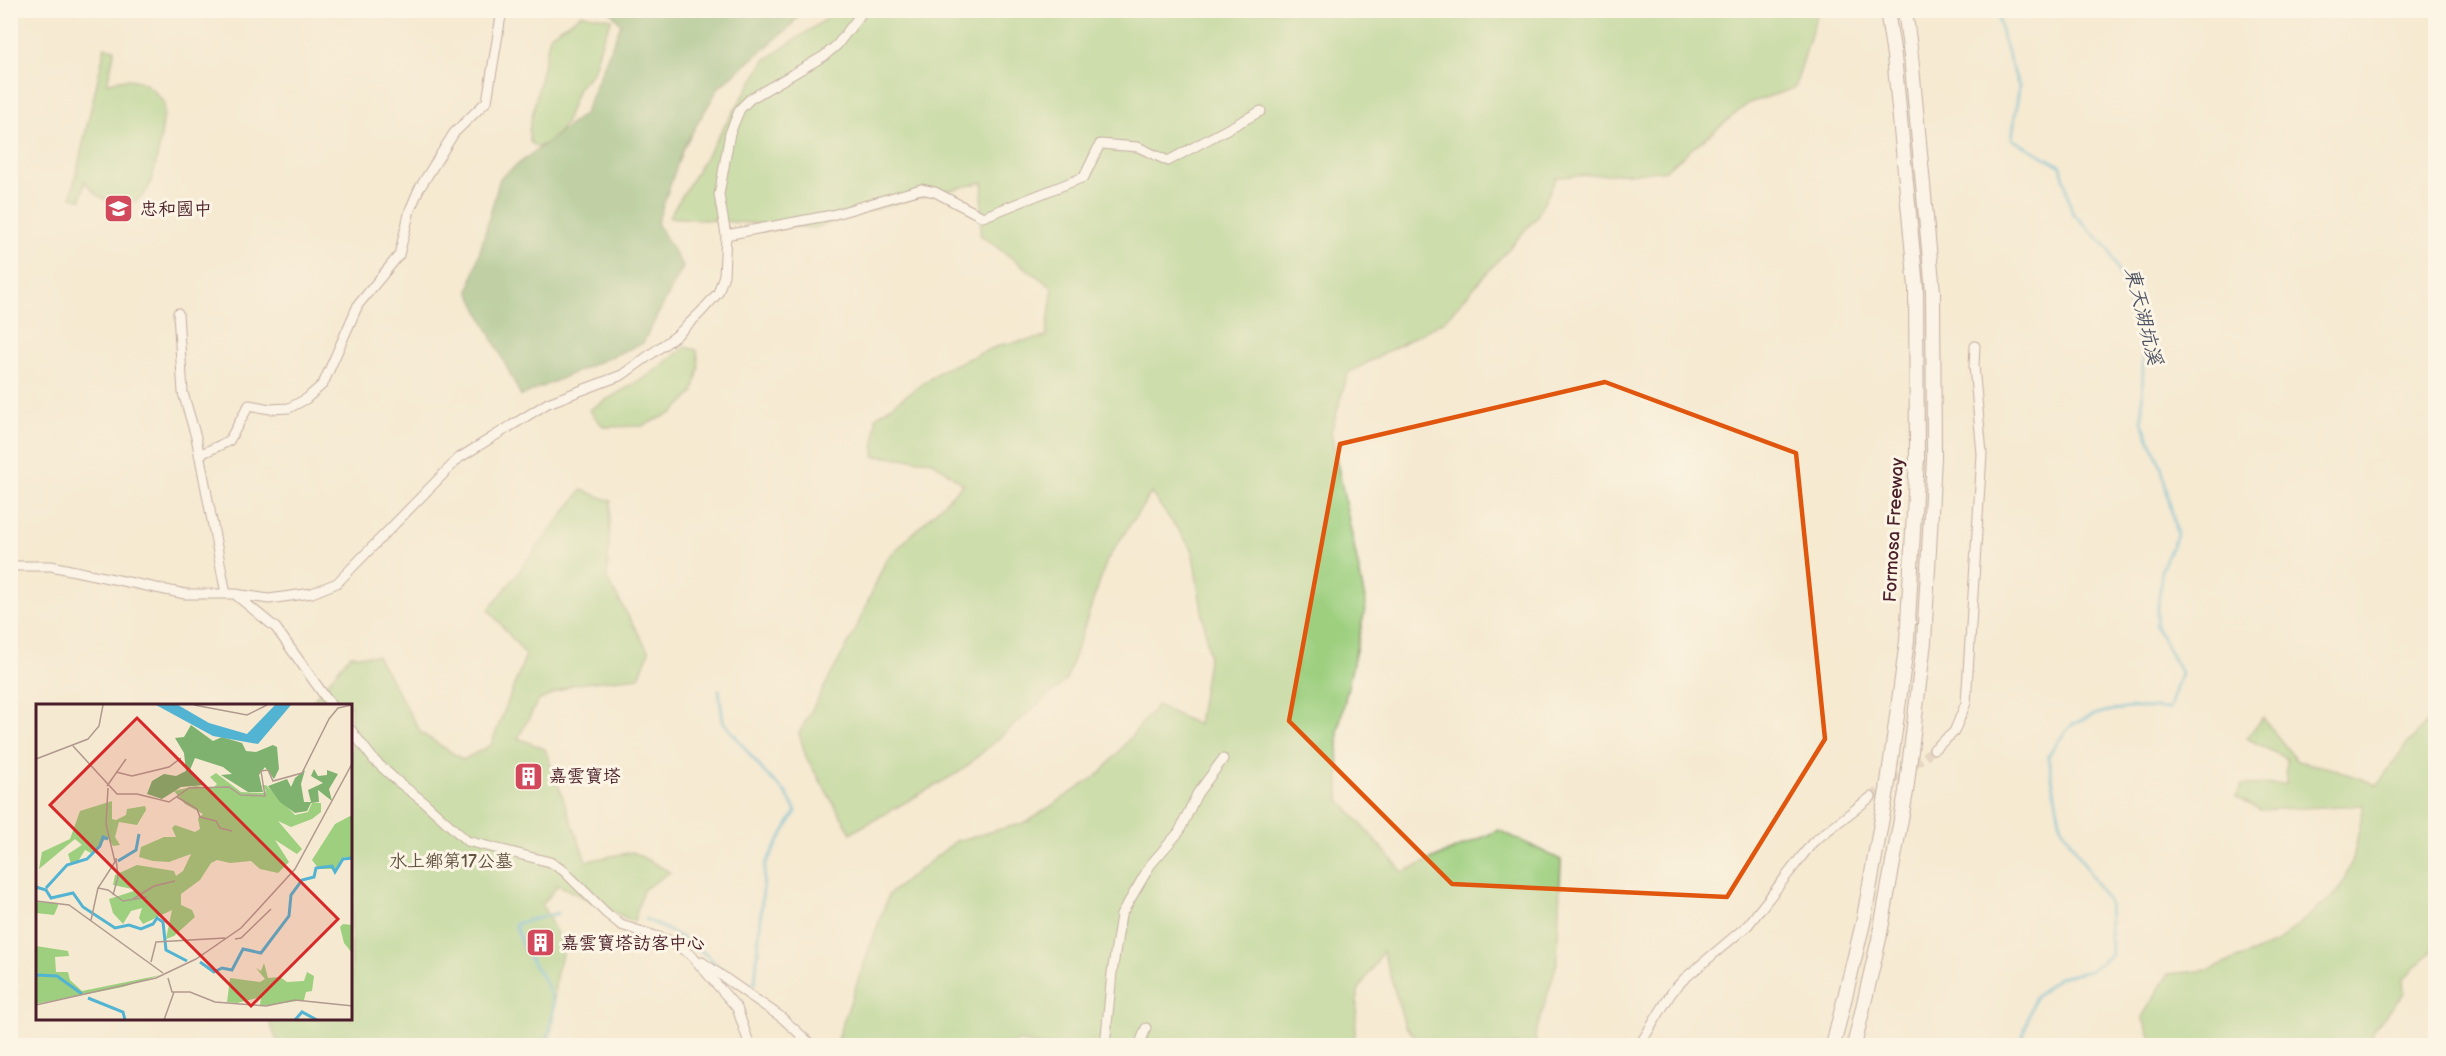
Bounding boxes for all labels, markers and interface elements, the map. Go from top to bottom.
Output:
school or university icon: 忠和國中 [103,193,135,225]
place label: 忠和國中 [140,199,212,220]
water label: 東天湖坑溪 [2119,265,2167,368]
street label: Formosa Freeway [1880,456,1908,603]
inset map [36,704,352,1020]
building icon: 嘉雲寶塔 [512,760,544,792]
place label: 嘉雲寶塔 [549,766,621,787]
park label: 水上鄉第17公墓 [389,851,513,872]
building icon: 嘉雲寶塔訪客中心 [524,927,556,959]
place label: 嘉雲寶塔訪客中心 [561,933,705,954]

